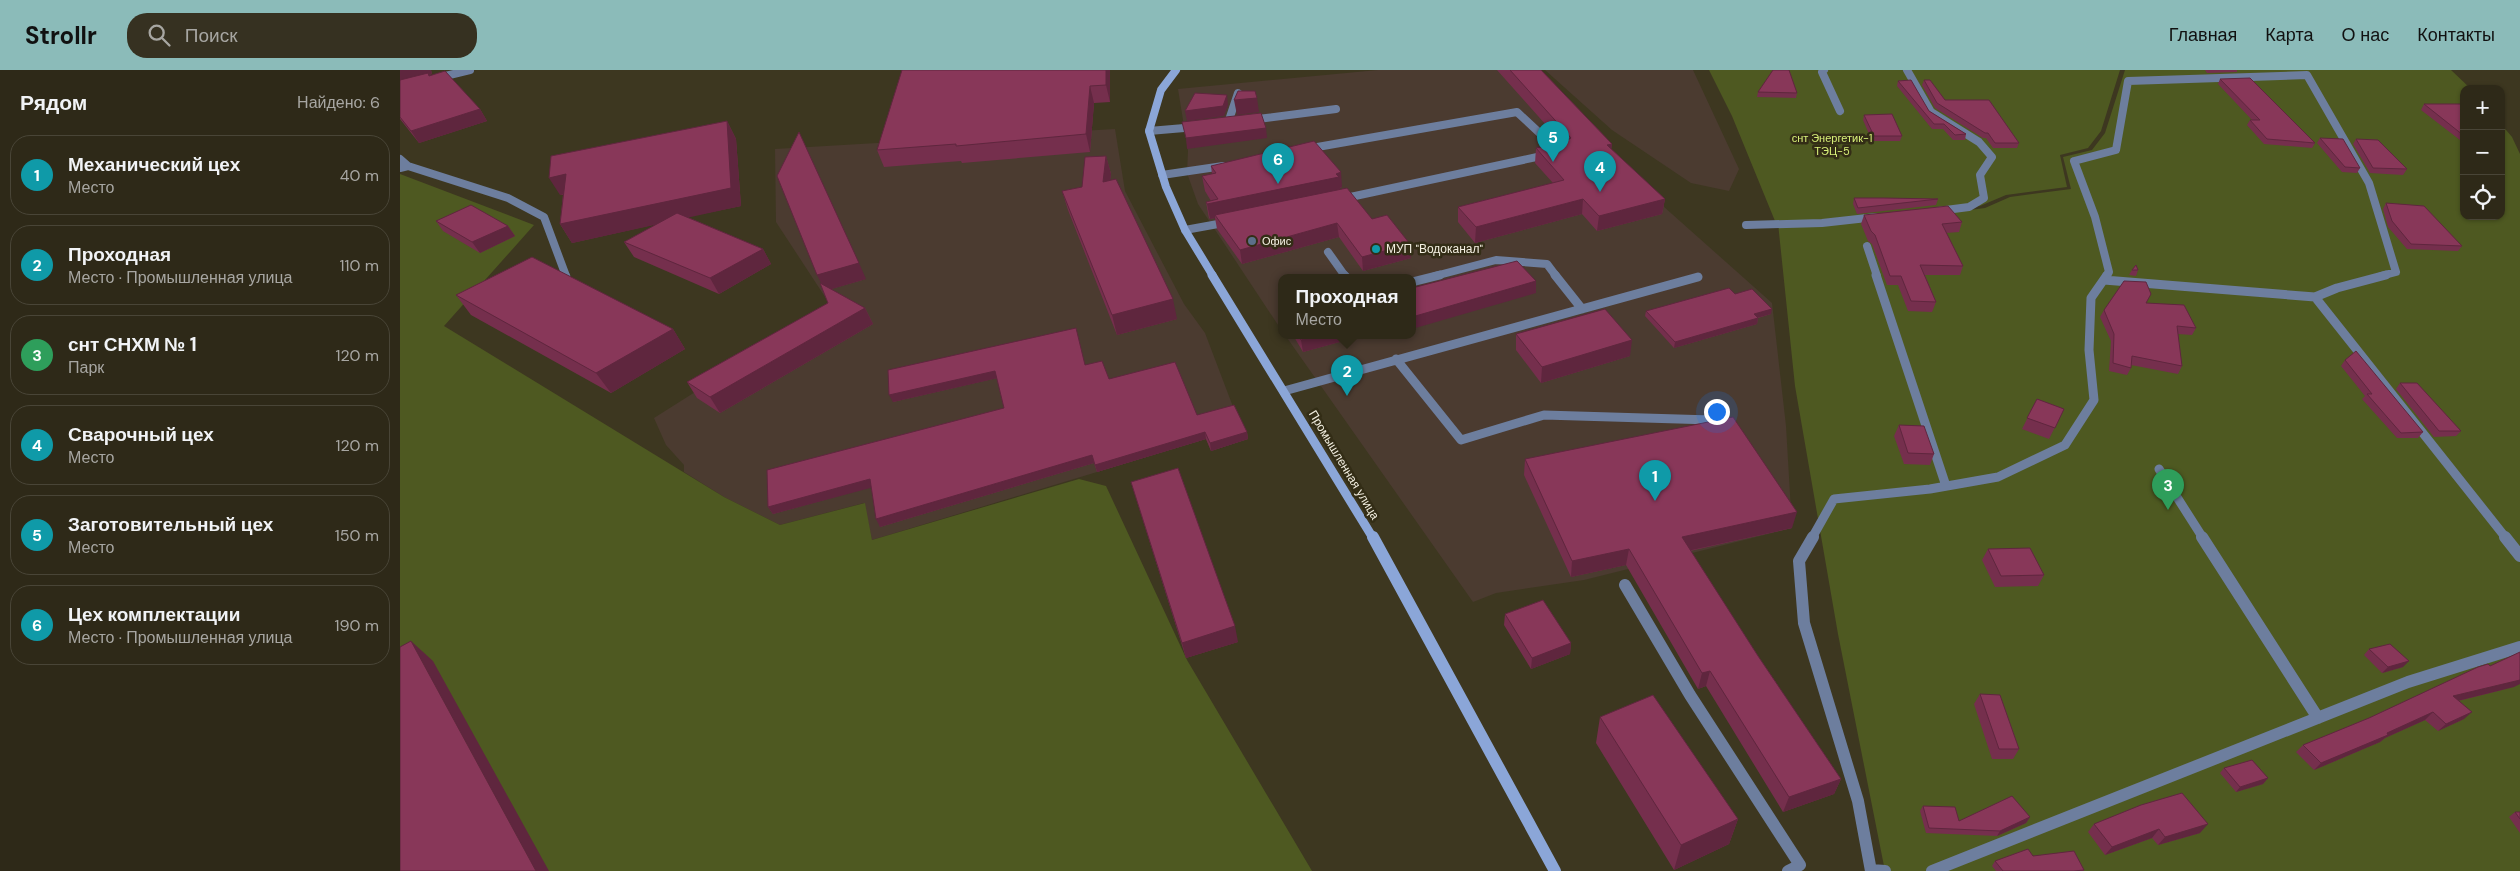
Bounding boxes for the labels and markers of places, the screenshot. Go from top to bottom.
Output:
pin: 5 [1537,121,1569,162]
pin: 6 [1262,143,1294,184]
pin: 4 [1584,151,1616,192]
place label: Офис [1262,234,1292,248]
marker: Офис [1246,235,1258,247]
place label: МУП "Водоканал" [1386,241,1484,257]
marker: МУП "Водоканал" [1370,243,1382,255]
pin: 2 [1331,355,1363,396]
pin: 1 [1639,460,1671,501]
pin: 3 [2152,469,2184,510]

